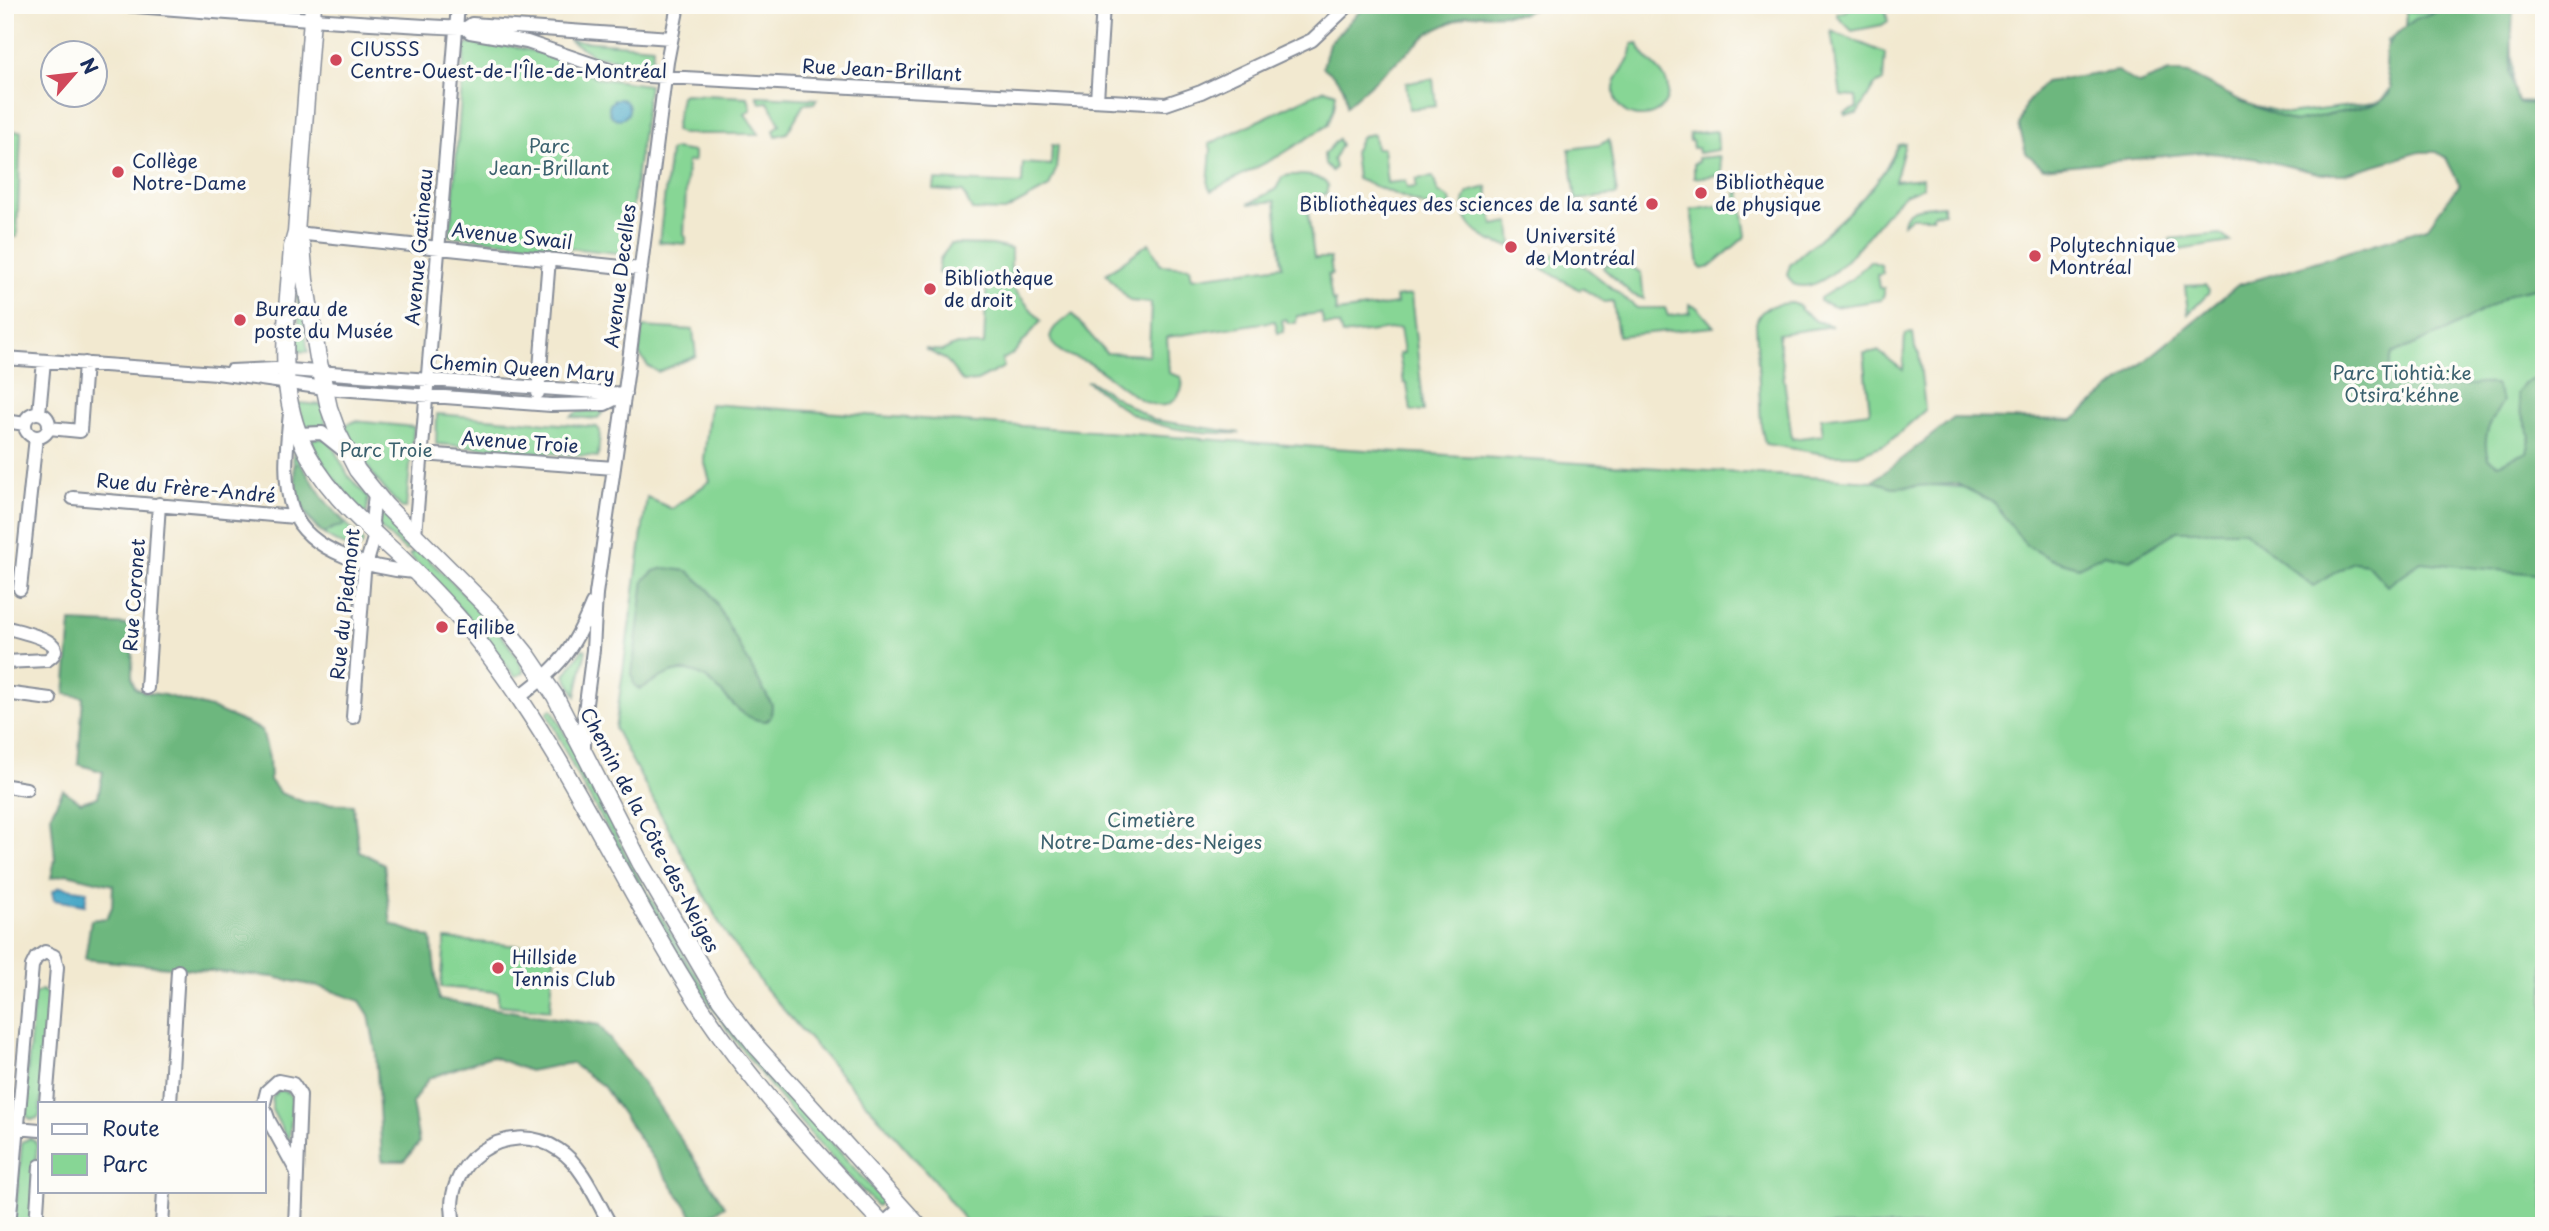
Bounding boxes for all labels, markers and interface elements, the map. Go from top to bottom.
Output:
place label: CIUSSS Centre-Ouest-de-l'Île-de-Montréal [350,34,667,84]
north arrow [38,38,108,108]
street label: Rue Jean-Brillant [801,51,963,87]
text: N [74,52,106,79]
marker: CIUSSS Centre-Ouest-de-l'Île-de-Montréal [328,52,344,68]
park label: Parc Jean-Brillant [489,131,610,181]
place label: Collège Notre-Dame [132,146,247,196]
marker: Collège Notre-Dame [110,164,126,180]
street label: Avenue Gatineau [397,167,439,327]
place label: Bibliothèque de physique [1715,167,1825,217]
marker: Bibliothèque de physique [1693,185,1709,201]
place label: Bibliothèques des sciences de la santé [1299,189,1638,217]
marker: Bibliothèques des sciences de la santé [1644,196,1660,212]
street label: Avenue Decelles [596,202,642,350]
street label: Avenue Swail [450,215,574,255]
place label: Université de Montréal [1525,221,1635,271]
place label: Polytechnique Montréal [2049,230,2176,280]
marker: Université de Montréal [1503,239,1519,255]
marker: Polytechnique Montréal [2027,248,2043,264]
place label: Bibliothèque de droit [944,263,1054,313]
marker: Bibliothèque de droit [922,281,938,297]
place label: Bureau de poste du Musée [254,294,393,344]
marker: Bureau de poste du Musée [232,312,248,328]
street label: Chemin Queen Mary [428,347,616,387]
park label: Parc Tiohtià:ke Otsira'kéhne [2332,358,2472,408]
street label: Avenue Troie [461,423,580,459]
park label: Parc Troie [339,435,433,463]
street label: Rue du Frère-André [95,465,277,509]
street label: Rue du Piedmont [322,527,366,681]
street label: Rue Coronet [115,537,151,652]
place label: Eqilibe [456,612,516,640]
marker: Eqilibe [434,619,450,635]
street label: Chemin de la Côte-des-Neiges [574,702,728,957]
park label: Cimetière Notre-Dame-des-Neiges [1040,805,1262,855]
place label: Hillside Tennis Club [512,942,616,992]
marker: Hillside Tennis Club [490,960,506,976]
legend [38,1102,266,1192]
text: Route [102,1111,160,1143]
text: Parc [102,1147,148,1179]

